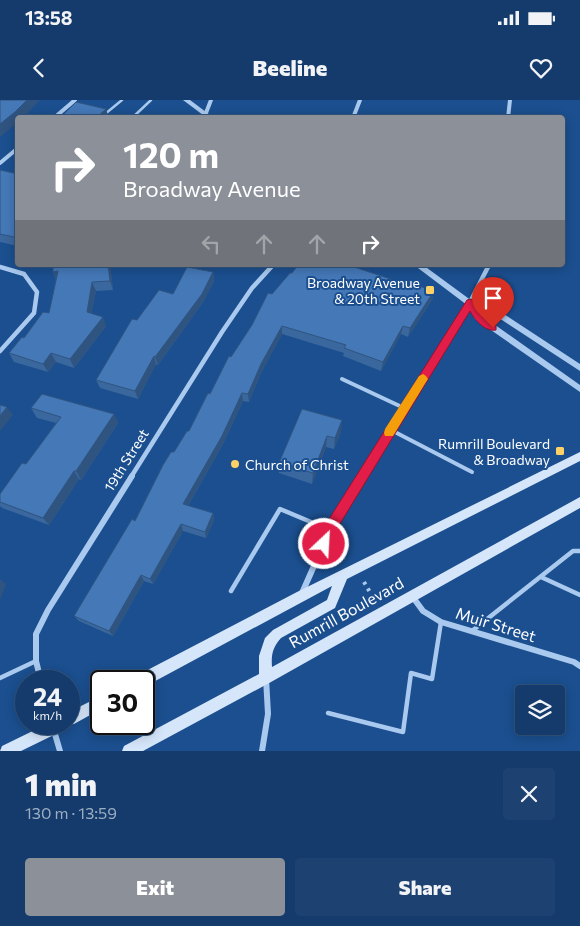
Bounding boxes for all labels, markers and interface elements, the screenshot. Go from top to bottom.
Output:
text: 13:58 [25,6,73,29]
icon: back [25,54,53,82]
text: Beeline [253,54,327,81]
icon: heart [527,54,555,82]
text: 120 m [123,132,219,175]
icon: right [40,135,105,200]
text: Broadway Avenue [123,175,301,202]
icon: left [197,230,225,258]
icon: ahead [250,230,278,258]
icon: ahead [303,230,331,258]
icon: right [356,230,384,258]
place label: Broadway Avenue & 20th Street [307,274,420,307]
pin [472,277,514,328]
marker: Broadway Avenue & 20th Street [424,284,436,296]
icon: arrive [479,284,507,312]
street label: 19th Street [100,425,152,494]
place label: Rumrill Boulevard & Broadway [438,435,550,468]
marker: Rumrill Boulevard & Broadway [554,445,566,457]
place label: Church of Christ [245,456,349,473]
marker: Church of Christ [229,458,241,470]
position arrow [297,517,349,569]
street label: Rumrill Boulevard [285,573,407,651]
street label: Muir Street [454,603,539,645]
speed limit sign: 30 [90,670,155,735]
text: 24 [33,681,62,711]
map controls [515,685,565,735]
button: layers [515,685,565,735]
text: km/h [33,708,62,722]
text: 1 min [25,765,97,802]
button: close [503,768,555,820]
text: 130 m · 13:59 [25,803,117,822]
button: Exit [25,858,285,916]
button: Share [295,858,555,916]

